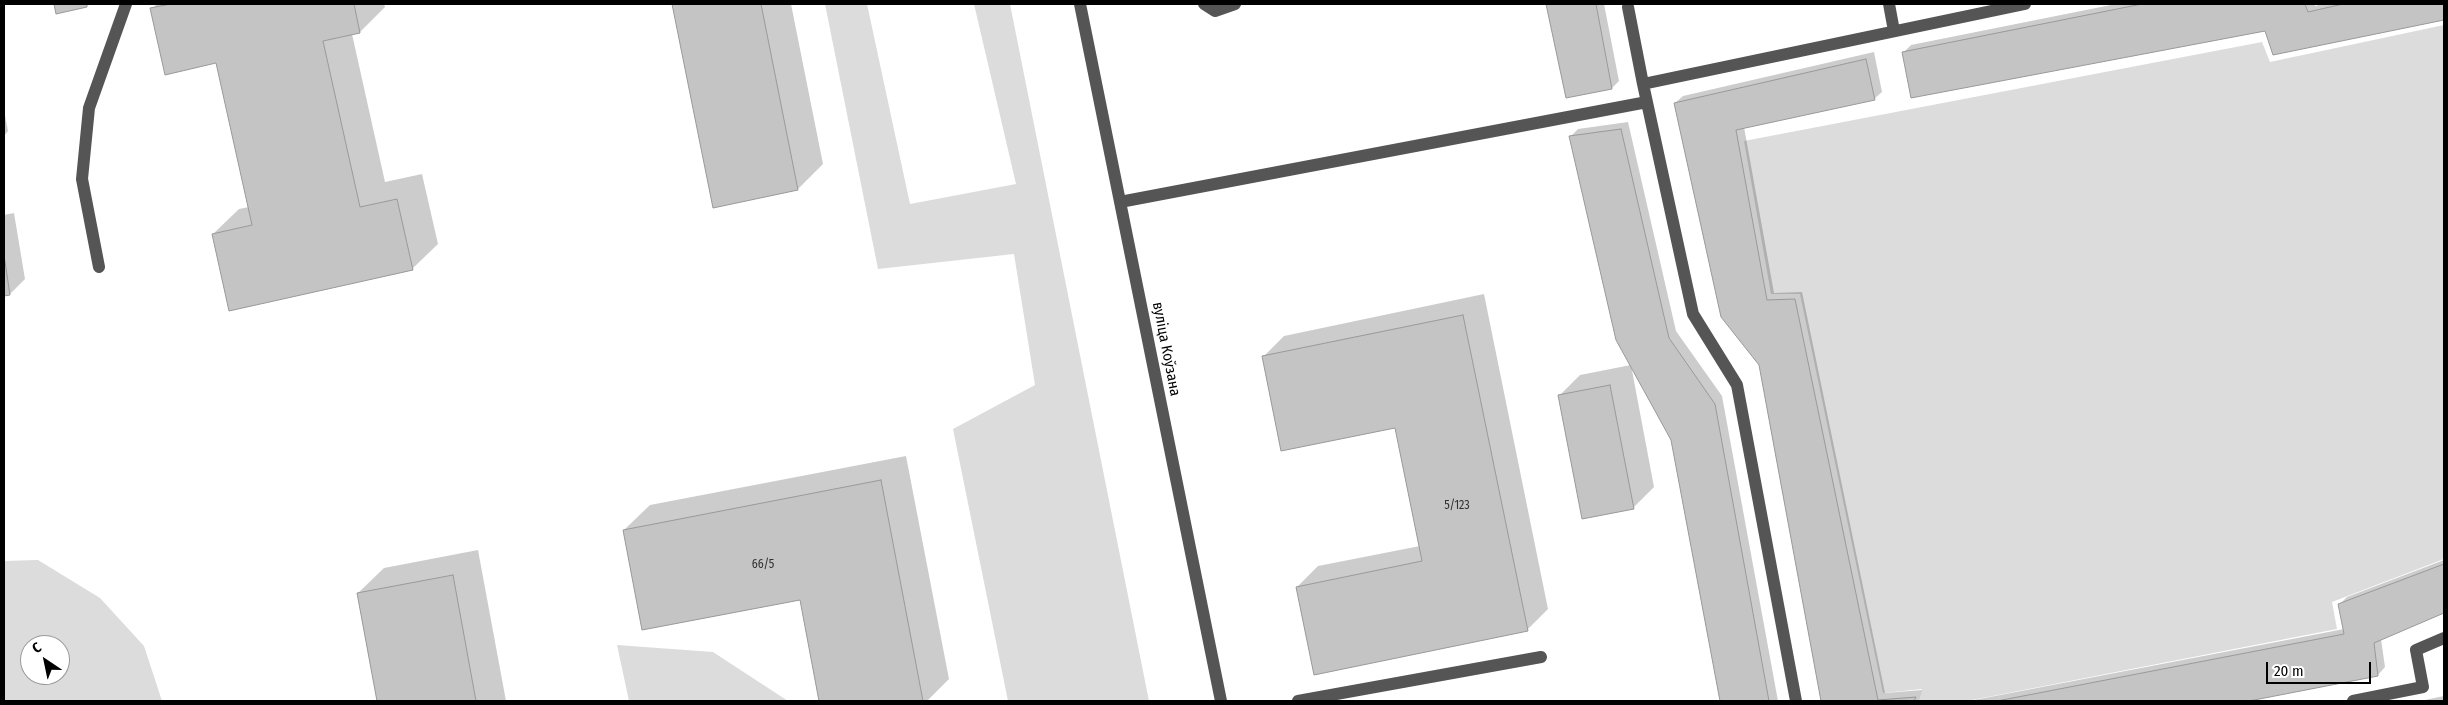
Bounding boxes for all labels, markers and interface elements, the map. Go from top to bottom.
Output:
street label: вуліца Коўзана [1148,300,1184,398]
house number: 5/123 [1444,499,1470,513]
house number: 66/5 [752,558,774,572]
north arrow [20,635,70,685]
text: С [29,639,45,657]
scale bar [2268,652,2373,684]
text: 20 m [2274,662,2304,680]

